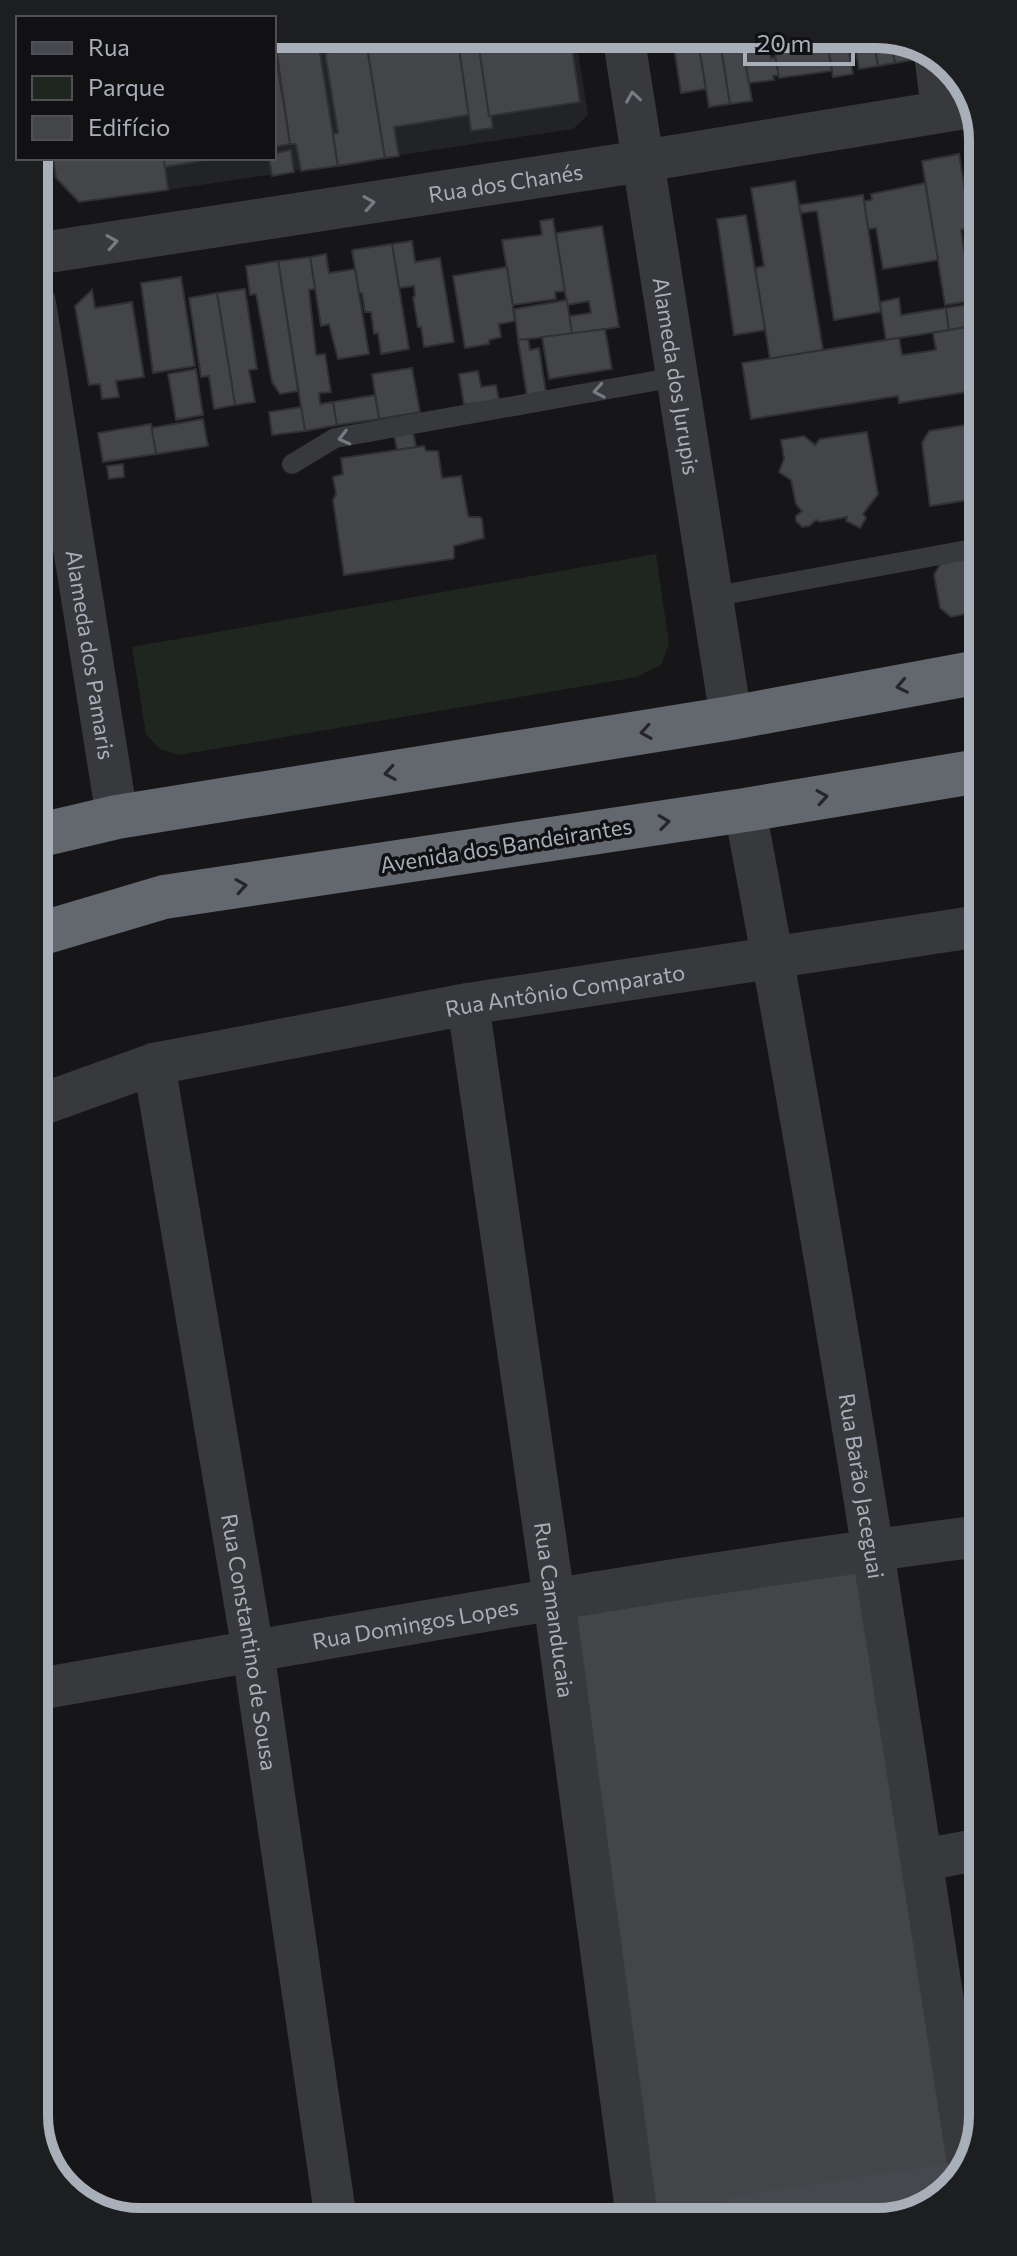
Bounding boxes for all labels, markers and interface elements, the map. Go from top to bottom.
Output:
legend [16,16,276,160]
scale bar [745,16,853,66]
text: 20 m [757,28,811,57]
text: Rua [88,32,130,61]
text: Parque [88,72,165,101]
one-way arrow [625,91,642,104]
text: Edifício [88,112,170,141]
street label: Rua dos Chanés [426,157,585,207]
one-way arrow [362,195,375,212]
one-way arrow [105,234,118,251]
street label: Alameda dos Jurupis [648,275,706,477]
one-way arrow [593,381,606,398]
one-way arrow [337,428,351,445]
street label: Alameda dos Pamaris [61,548,121,761]
one-way arrow [896,677,909,694]
one-way arrow [639,723,653,740]
one-way arrow [383,764,396,781]
one-way arrow [815,789,829,806]
street label: Avenida dos Bandeirantes [378,812,634,878]
one-way arrow [657,814,671,831]
one-way arrow [234,878,248,895]
street label: Rua Antônio Comparato [443,958,687,1022]
street label: Rua Barão Jaceguai [834,1391,891,1581]
street label: Rua Constantino de Sousa [217,1512,284,1772]
street label: Rua Camanducaia [530,1520,581,1699]
street label: Rua Domingos Lopes [310,1592,520,1654]

